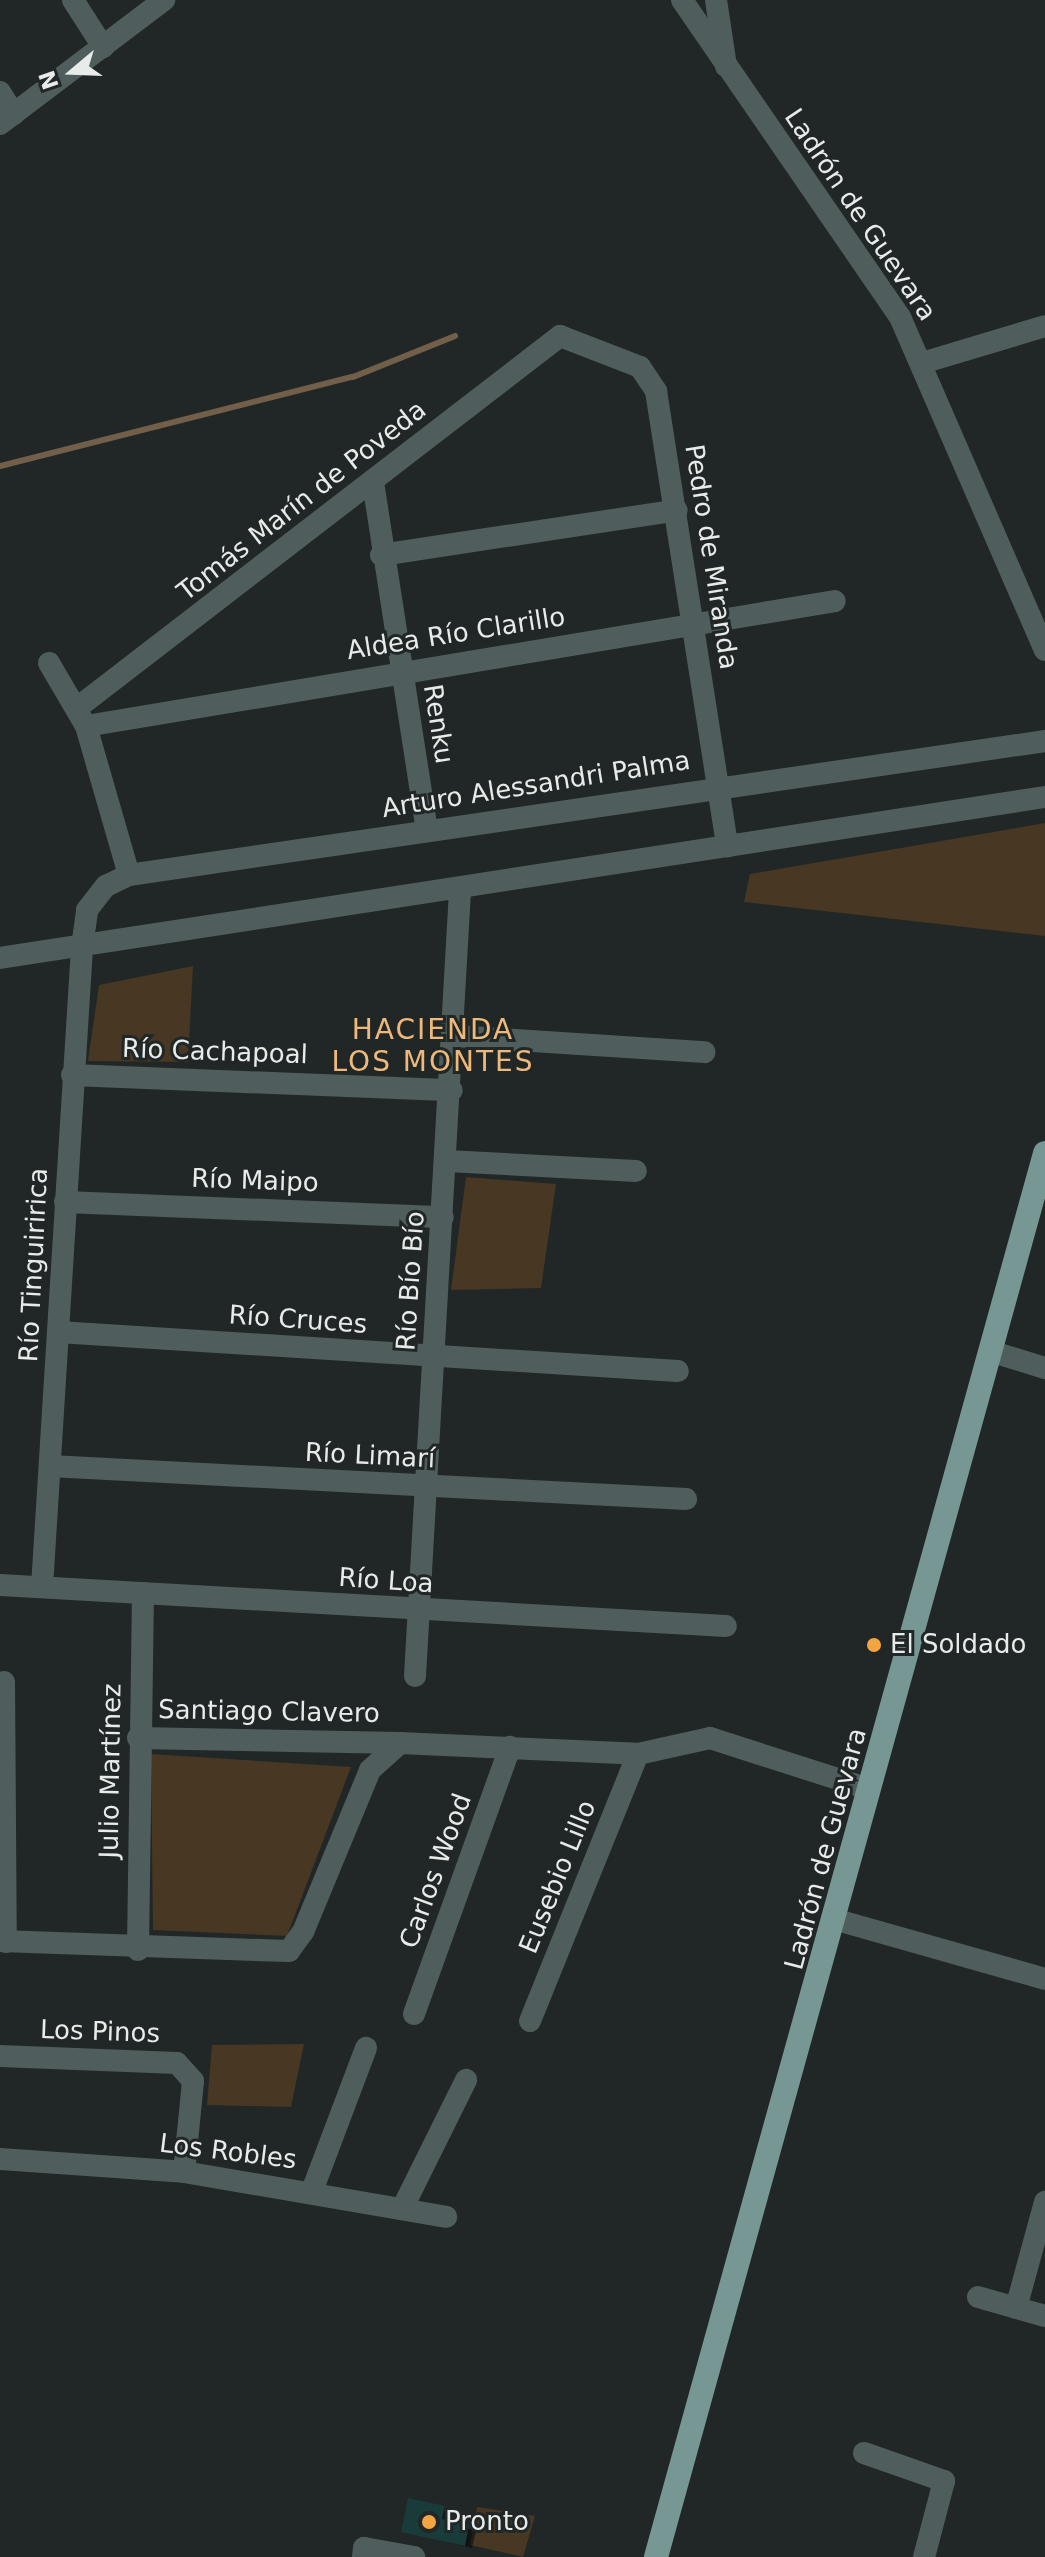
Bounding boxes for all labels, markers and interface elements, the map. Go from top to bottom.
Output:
north arrow [32,32,112,112]
text: N [34,67,64,93]
street label: Ladrón de Guevara [777,103,943,327]
street label: Tomás Marín de Poveda [172,394,432,608]
street label: Pedro de Miranda [678,442,744,672]
street label: Aldea Río Clarillo [345,601,567,667]
street label: Renku [416,682,460,766]
street label: Arturo Alessandri Palma [380,745,692,825]
district label: HACIENDA LOS MONTES [331,1013,535,1079]
street label: Río Cachapoal [122,1033,308,1071]
street label: Río Maipo [191,1163,319,1199]
street label: Río Tinguiririca [13,1167,55,1363]
street label: Río Bío Bío [391,1210,431,1352]
street label: Río Cruces [228,1300,368,1340]
street label: Río Limarí [304,1437,436,1475]
street label: Río Loa [337,1562,435,1600]
place label: El Soldado [890,1629,1026,1661]
marker: El Soldado [865,1636,883,1654]
street label: Julio Martínez [94,1683,128,1859]
street label: Santiago Clavero [158,1694,380,1730]
street label: Ladrón de Guevara [779,1725,873,1973]
street label: Carlos Wood [394,1789,478,1953]
street label: Eusebio Lillo [513,1796,603,1958]
street label: Los Pinos [39,2014,161,2050]
street label: Los Robles [158,2128,298,2176]
place label: Pronto [445,2506,529,2538]
marker: Pronto [420,2513,438,2531]

